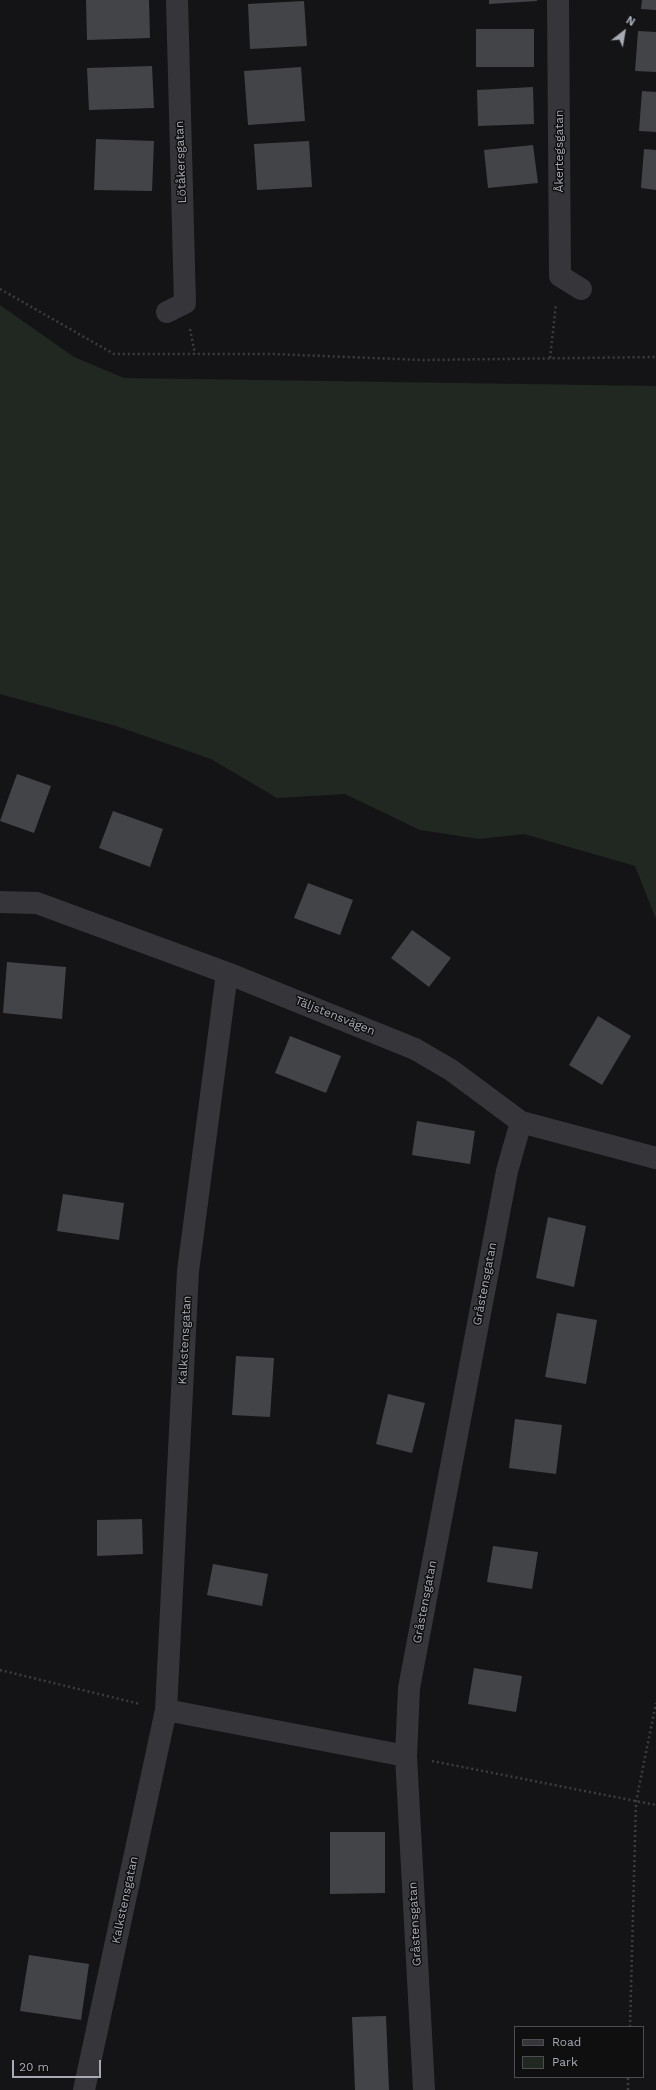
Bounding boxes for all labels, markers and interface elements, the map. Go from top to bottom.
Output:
north arrow [604,12,644,52]
text: N [624,14,637,29]
street label: Åkertegsgatan [552,110,566,192]
street label: Lötåkersgatan [172,120,190,204]
street label: Täljstensvägen [293,993,377,1039]
street label: Gråstensgatan [470,1241,500,1327]
street label: Kalkstensgatan [175,1295,195,1385]
street label: Gråstensgatan [410,1559,440,1645]
street label: Kalkstensgatan [109,1855,141,1945]
street label: Gråstensgatan [406,1881,424,1967]
legend [514,2026,644,2078]
text: Road [552,2035,581,2049]
scale bar [14,2052,103,2078]
text: Park [552,2055,578,2069]
text: 20 m [19,2060,49,2074]

